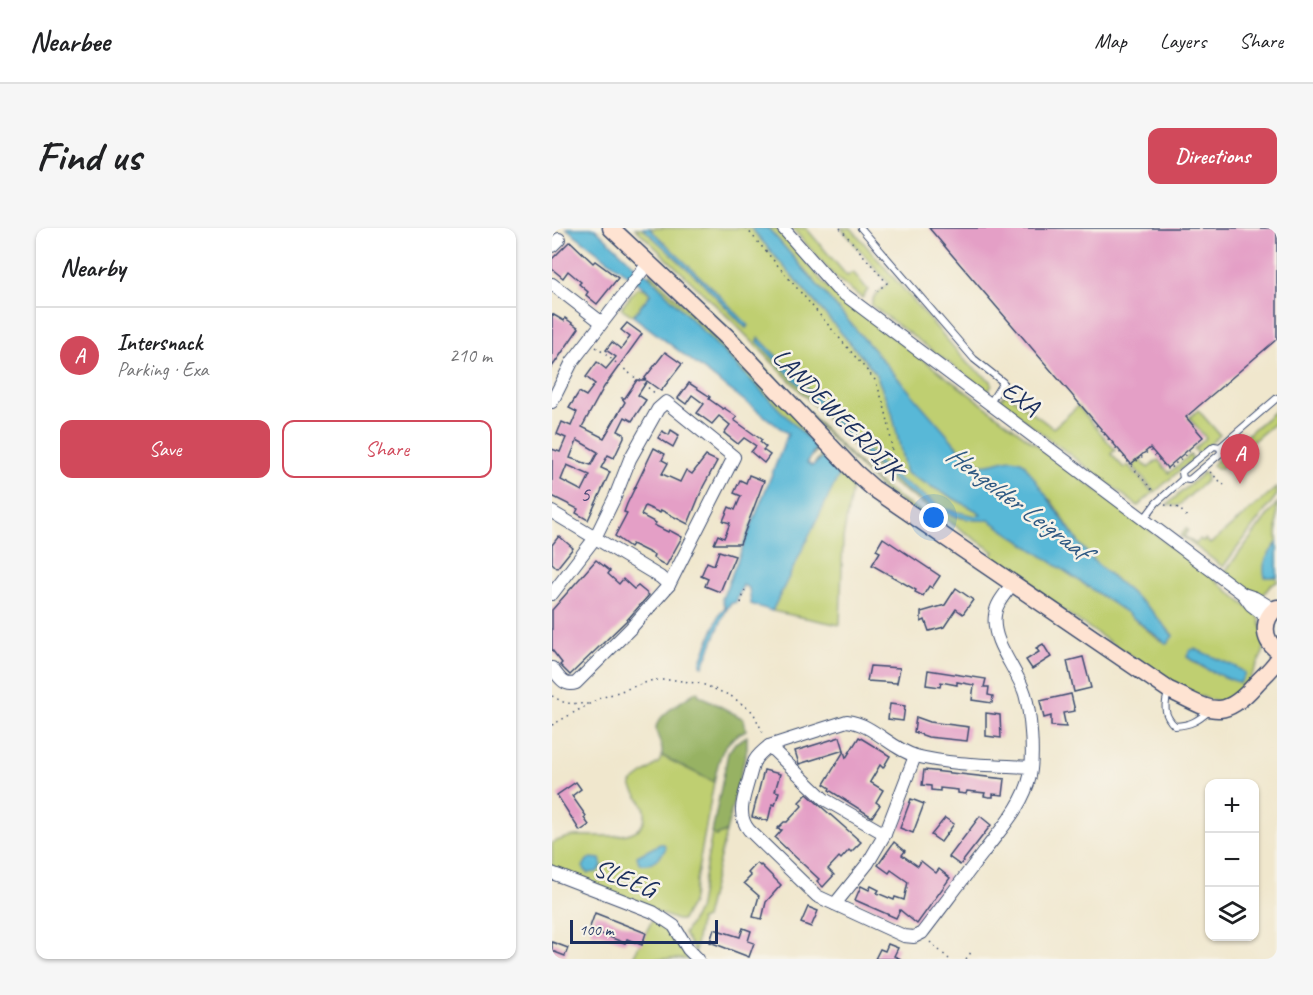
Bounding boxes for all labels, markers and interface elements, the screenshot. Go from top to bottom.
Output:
text: Nearbee [30,24,110,59]
text: Map [1094,28,1127,54]
text: Layers [1160,28,1206,54]
text: Share [1239,28,1283,54]
button: Directions [1148,128,1277,184]
text: Find us [36,130,141,183]
text: Nearby [60,251,125,284]
text: Intersnack [117,329,202,357]
street label: LANDEWEERDIJK [766,341,913,488]
text: A [74,343,85,368]
text: 210 m [449,343,492,368]
text: Parking · Exa [117,357,208,382]
street label: EXA [995,373,1047,424]
button: Save [60,420,270,478]
button: Share [282,420,492,478]
pin: A [1220,434,1260,484]
water label: Hengelder Leigraaf [940,437,1103,572]
house number: 5 [580,480,591,508]
your location [919,503,948,532]
map controls [1205,779,1259,941]
button: + [1205,779,1259,833]
button: − [1205,833,1259,887]
street label: SLEEG [589,851,664,907]
button: layers [1205,887,1259,941]
scale bar [570,917,718,944]
text: 100 m [579,920,613,940]

